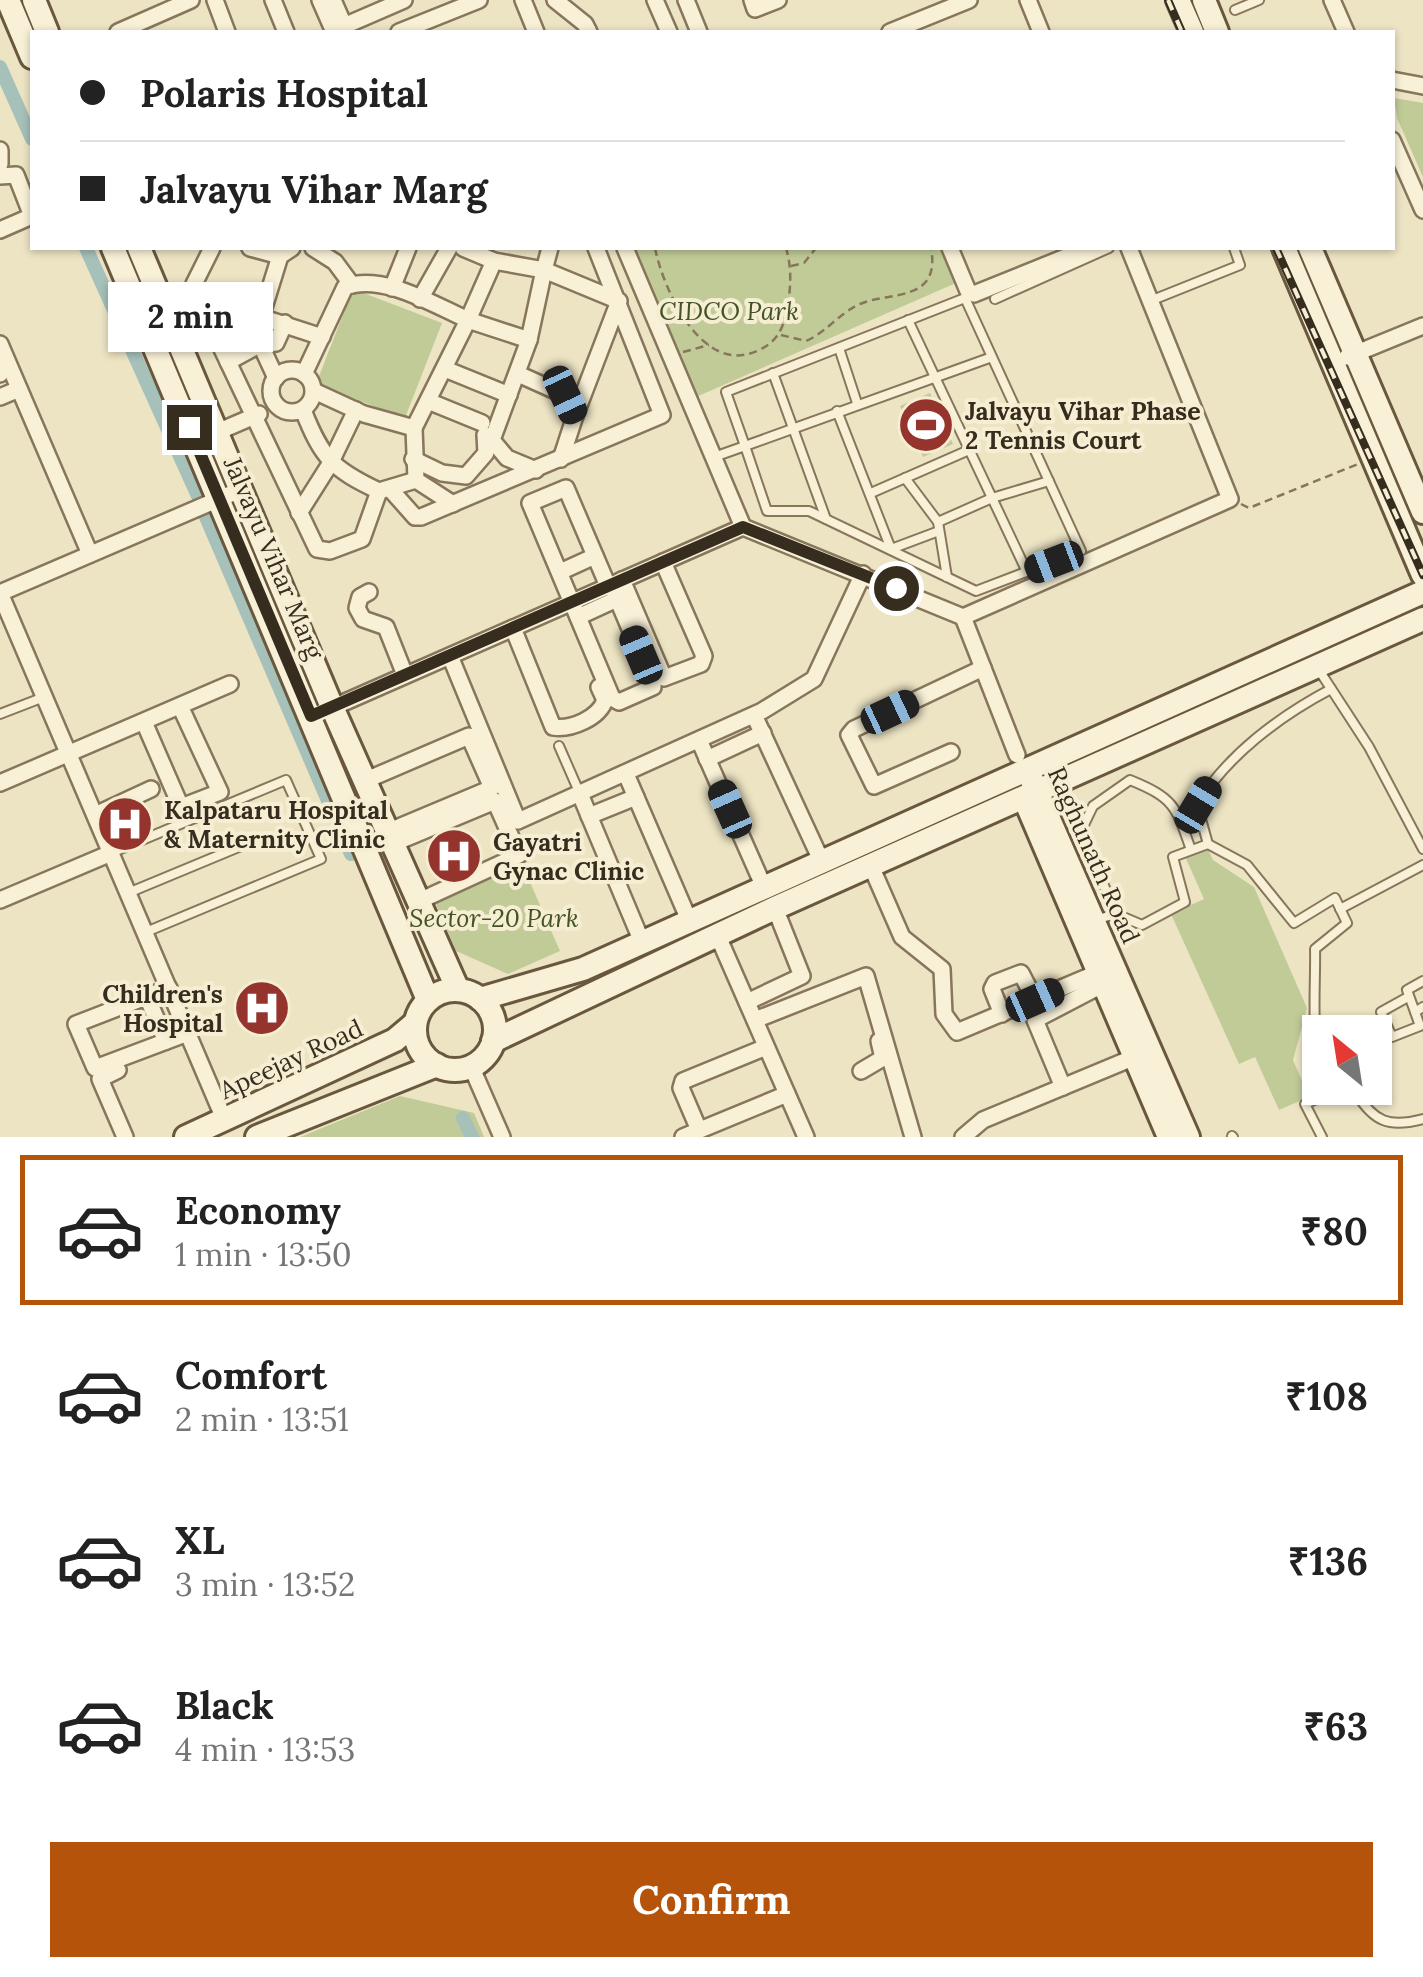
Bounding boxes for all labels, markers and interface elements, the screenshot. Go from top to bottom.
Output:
text: Polaris Hospital [140,69,428,117]
text: Jalvayu Vihar Marg [140,165,487,213]
callout: 2 min [106,282,272,352]
park label: CIDCO Park [659,295,799,327]
text: 2 min [148,296,233,337]
car [539,361,591,429]
sports icon: Jalvayu Vihar Phase 2 Tennis Court [896,395,956,455]
place label: Jalvayu Vihar Phase 2 Tennis Court [965,395,1201,456]
route end [167,405,212,450]
street label: Jalvayu Vihar Marg [217,451,332,665]
car [1021,537,1087,587]
route start [874,566,919,611]
car [615,622,667,688]
car [856,686,924,738]
street label: Raghunath Road [1041,762,1147,948]
car [1170,772,1226,838]
car [704,775,756,843]
hospital icon: Kalpataru Hospital & Maternity Clinic [95,794,155,854]
place label: Kalpataru Hospital & Maternity Clinic [164,794,388,855]
hospital icon: Gayatri Gynac Clinic [424,826,484,886]
place label: Gayatri Gynac Clinic [493,826,644,887]
park label: Sector-20 Park [409,902,579,934]
car [1001,974,1069,1026]
place label: Children's Hospital [102,978,223,1039]
hospital icon: Children's Hospital [232,978,292,1038]
street label: Apeejay Road [213,1012,368,1107]
north arrow [1302,1015,1392,1105]
map controls [1302,1015,1392,1105]
icon: car [55,1185,145,1275]
text: Economy [175,1186,341,1234]
text: ₹80 [1300,1207,1368,1255]
text: 1 min · 13:50 [175,1234,352,1275]
icon: car [55,1350,145,1440]
text: Comfort [175,1351,327,1399]
text: ₹108 [1285,1372,1368,1420]
text: 2 min · 13:51 [175,1399,349,1440]
icon: car [55,1515,145,1605]
text: XL [175,1516,225,1564]
text: ₹136 [1288,1537,1368,1585]
text: 3 min · 13:52 [175,1564,355,1605]
icon: car [55,1680,145,1770]
text: Black [175,1681,274,1729]
text: ₹63 [1303,1702,1368,1750]
text: 4 min · 13:53 [175,1729,355,1770]
button: Confirm [50,1842,1373,1957]

